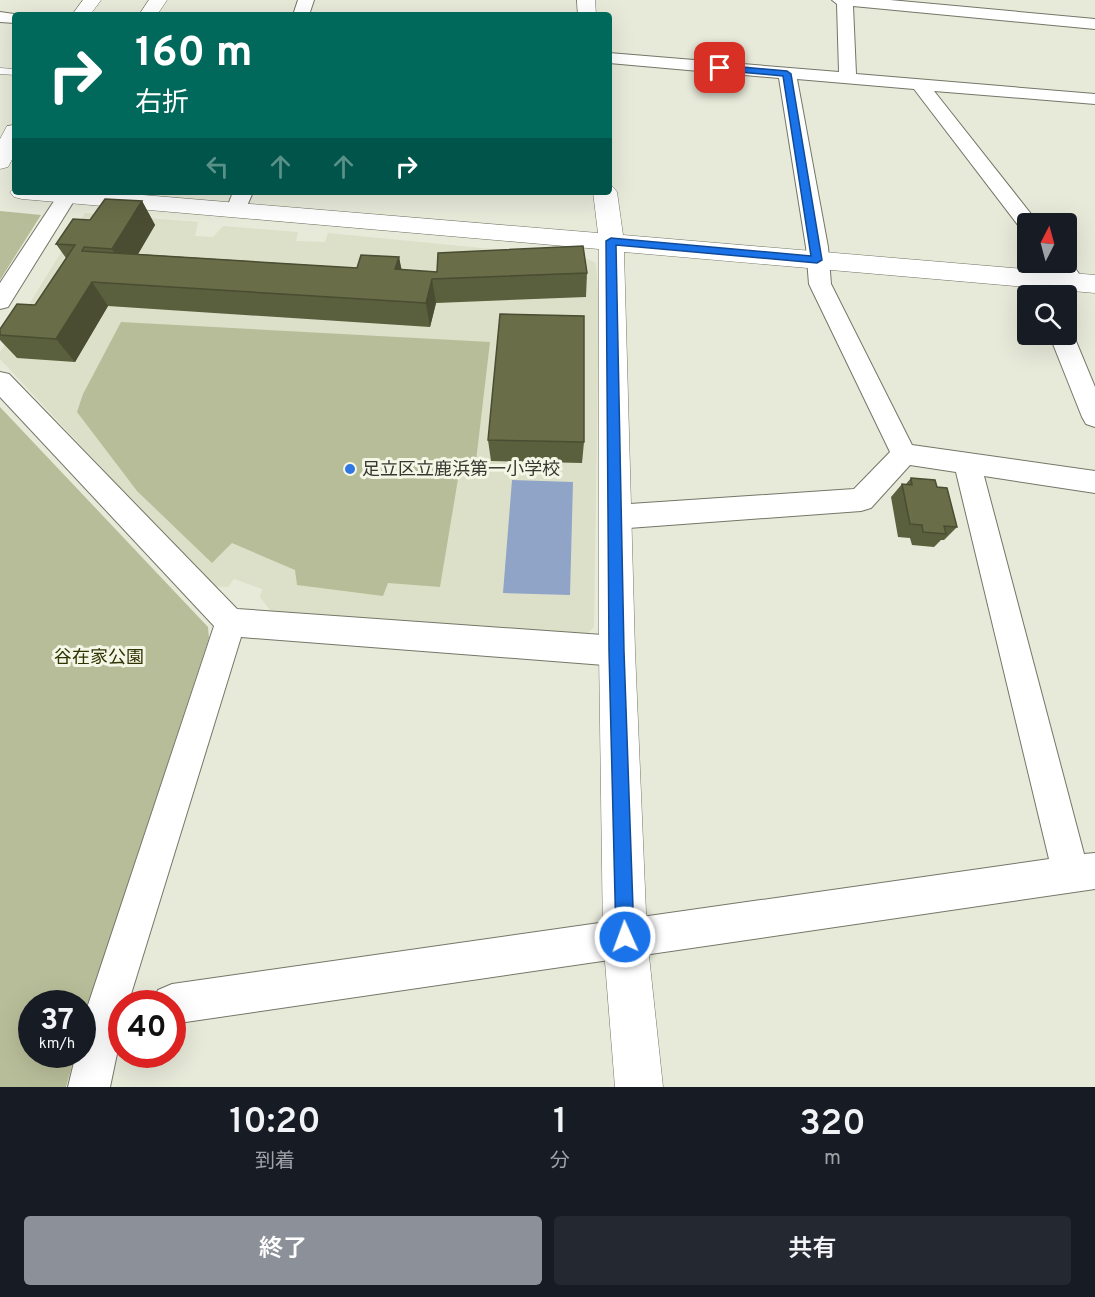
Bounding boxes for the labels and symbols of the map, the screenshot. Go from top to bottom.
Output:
pin [694,42,745,93]
north arrow [1017,213,1077,273]
place label: 足立区立鹿浜第一小学校 [362,459,560,482]
marker: 足立区立鹿浜第一小学校 [343,462,357,476]
park label: 谷在家公園 [54,647,144,670]
position arrow [593,905,657,969]
speed limit sign: 40 [108,990,186,1068]

